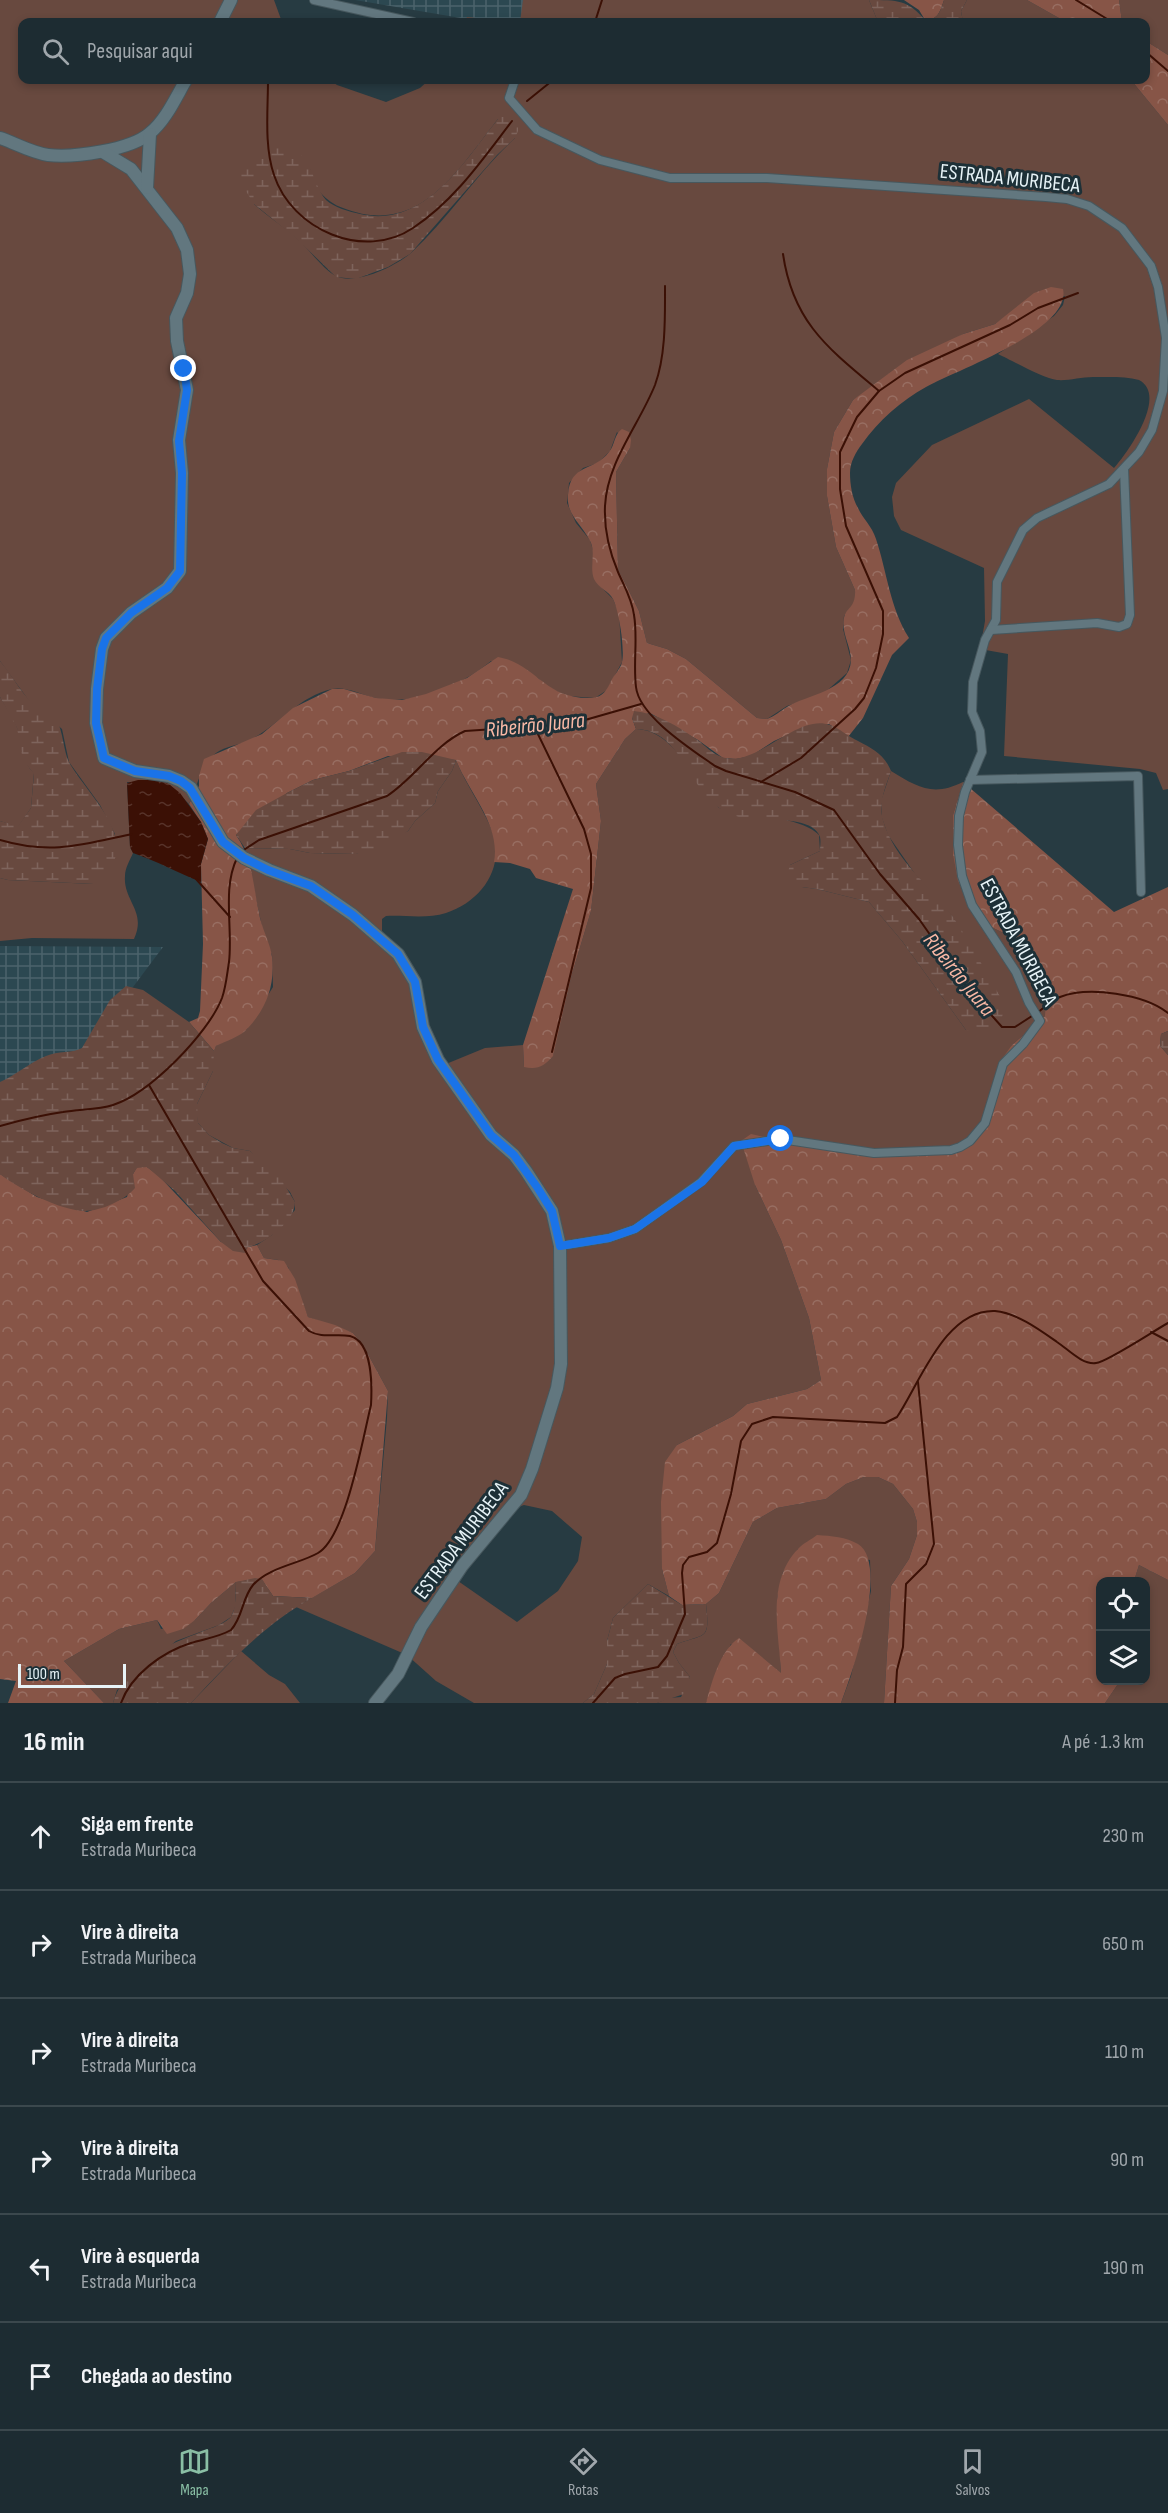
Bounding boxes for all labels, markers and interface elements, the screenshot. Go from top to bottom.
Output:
search box [18,18,1150,84]
icon: search [39,35,72,68]
text: Pesquisar aqui [87,38,192,65]
street label: ESTRADA MURIBECA [939,159,1082,198]
route end [170,355,196,381]
water label: Ribeirão Juara [484,707,586,744]
street label: ESTRADA MURIBECA [975,874,1063,1011]
water label: Ribeirão Juara [917,928,1001,1022]
route start [767,1125,793,1151]
street label: ESTRADA MURIBECA [409,1476,514,1604]
map controls [1096,1577,1150,1685]
button: locate [1096,1577,1150,1631]
button: layers [1096,1631,1150,1685]
scale bar [18,1661,126,1688]
text: 100 m [27,1665,60,1684]
text: 16 min [24,1727,85,1758]
text: A pé · 1.3 km [1062,1730,1144,1754]
text: Siga em frente [81,1811,194,1838]
icon: ahead [24,1820,57,1853]
text: 230 m [1102,1824,1144,1848]
text: Estrada Muribeca [81,1838,196,1862]
text: Vire à direita [81,1919,179,1946]
icon: right [24,1928,57,1961]
text: 650 m [1102,1932,1144,1956]
text: Estrada Muribeca [81,1946,196,1970]
text: Vire à direita [81,2027,179,2054]
icon: right [24,2036,57,2069]
text: 110 m [1105,2040,1144,2064]
text: Estrada Muribeca [81,2054,196,2078]
text: Vire à direita [81,2135,179,2162]
icon: right [24,2144,57,2177]
text: 90 m [1110,2148,1144,2172]
text: Estrada Muribeca [81,2162,196,2186]
text: Vire à esquerda [81,2243,200,2270]
icon: left [24,2252,57,2285]
text: 190 m [1103,2256,1144,2280]
text: Estrada Muribeca [81,2270,196,2294]
icon: arrive [24,2360,57,2393]
text: Chegada ao destino [81,2363,232,2390]
tab: Mapa [178,2445,211,2500]
tab: Rotas [567,2445,600,2500]
tab: Salvos [956,2445,990,2500]

